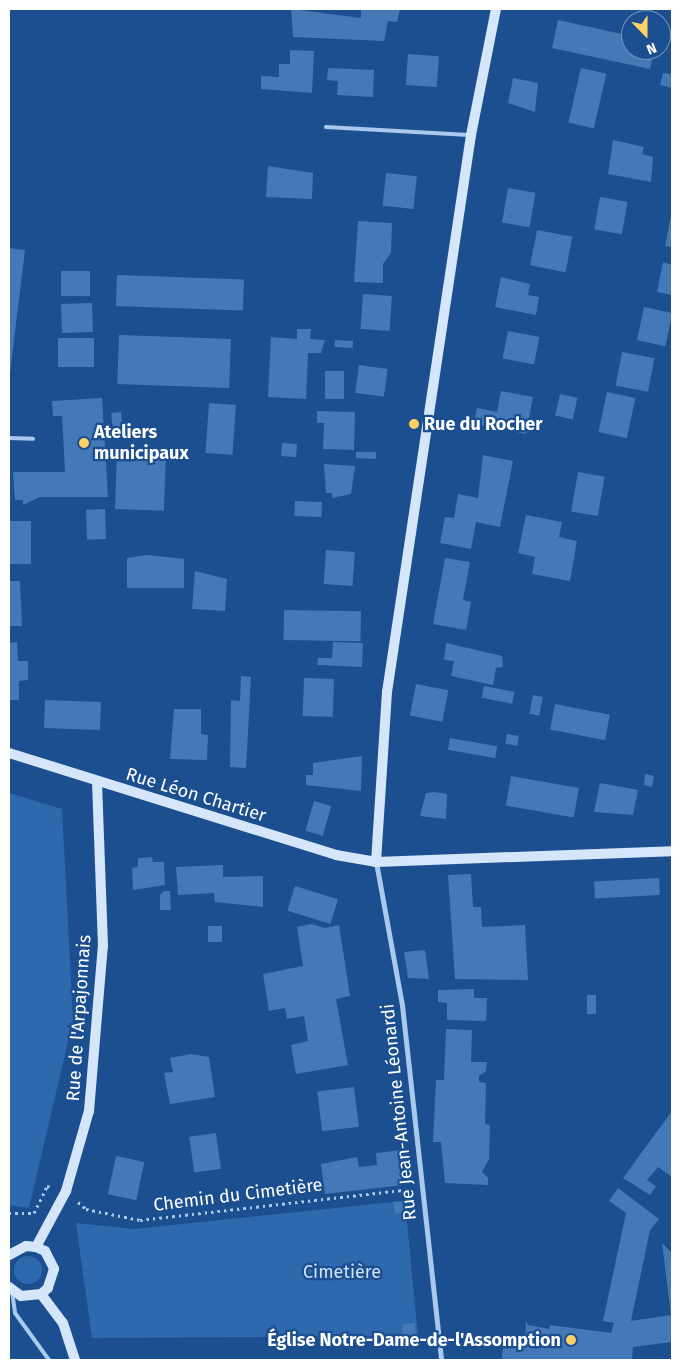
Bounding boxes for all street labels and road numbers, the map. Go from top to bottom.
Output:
street label: Rue Léon Chartier [123,763,269,827]
street label: Rue de l'Arpajonnais [62,934,96,1102]
street label: Rue Jean-Antoine Léonardi [377,1003,421,1221]
street label: Chemin du Cimetière [152,1174,324,1216]

